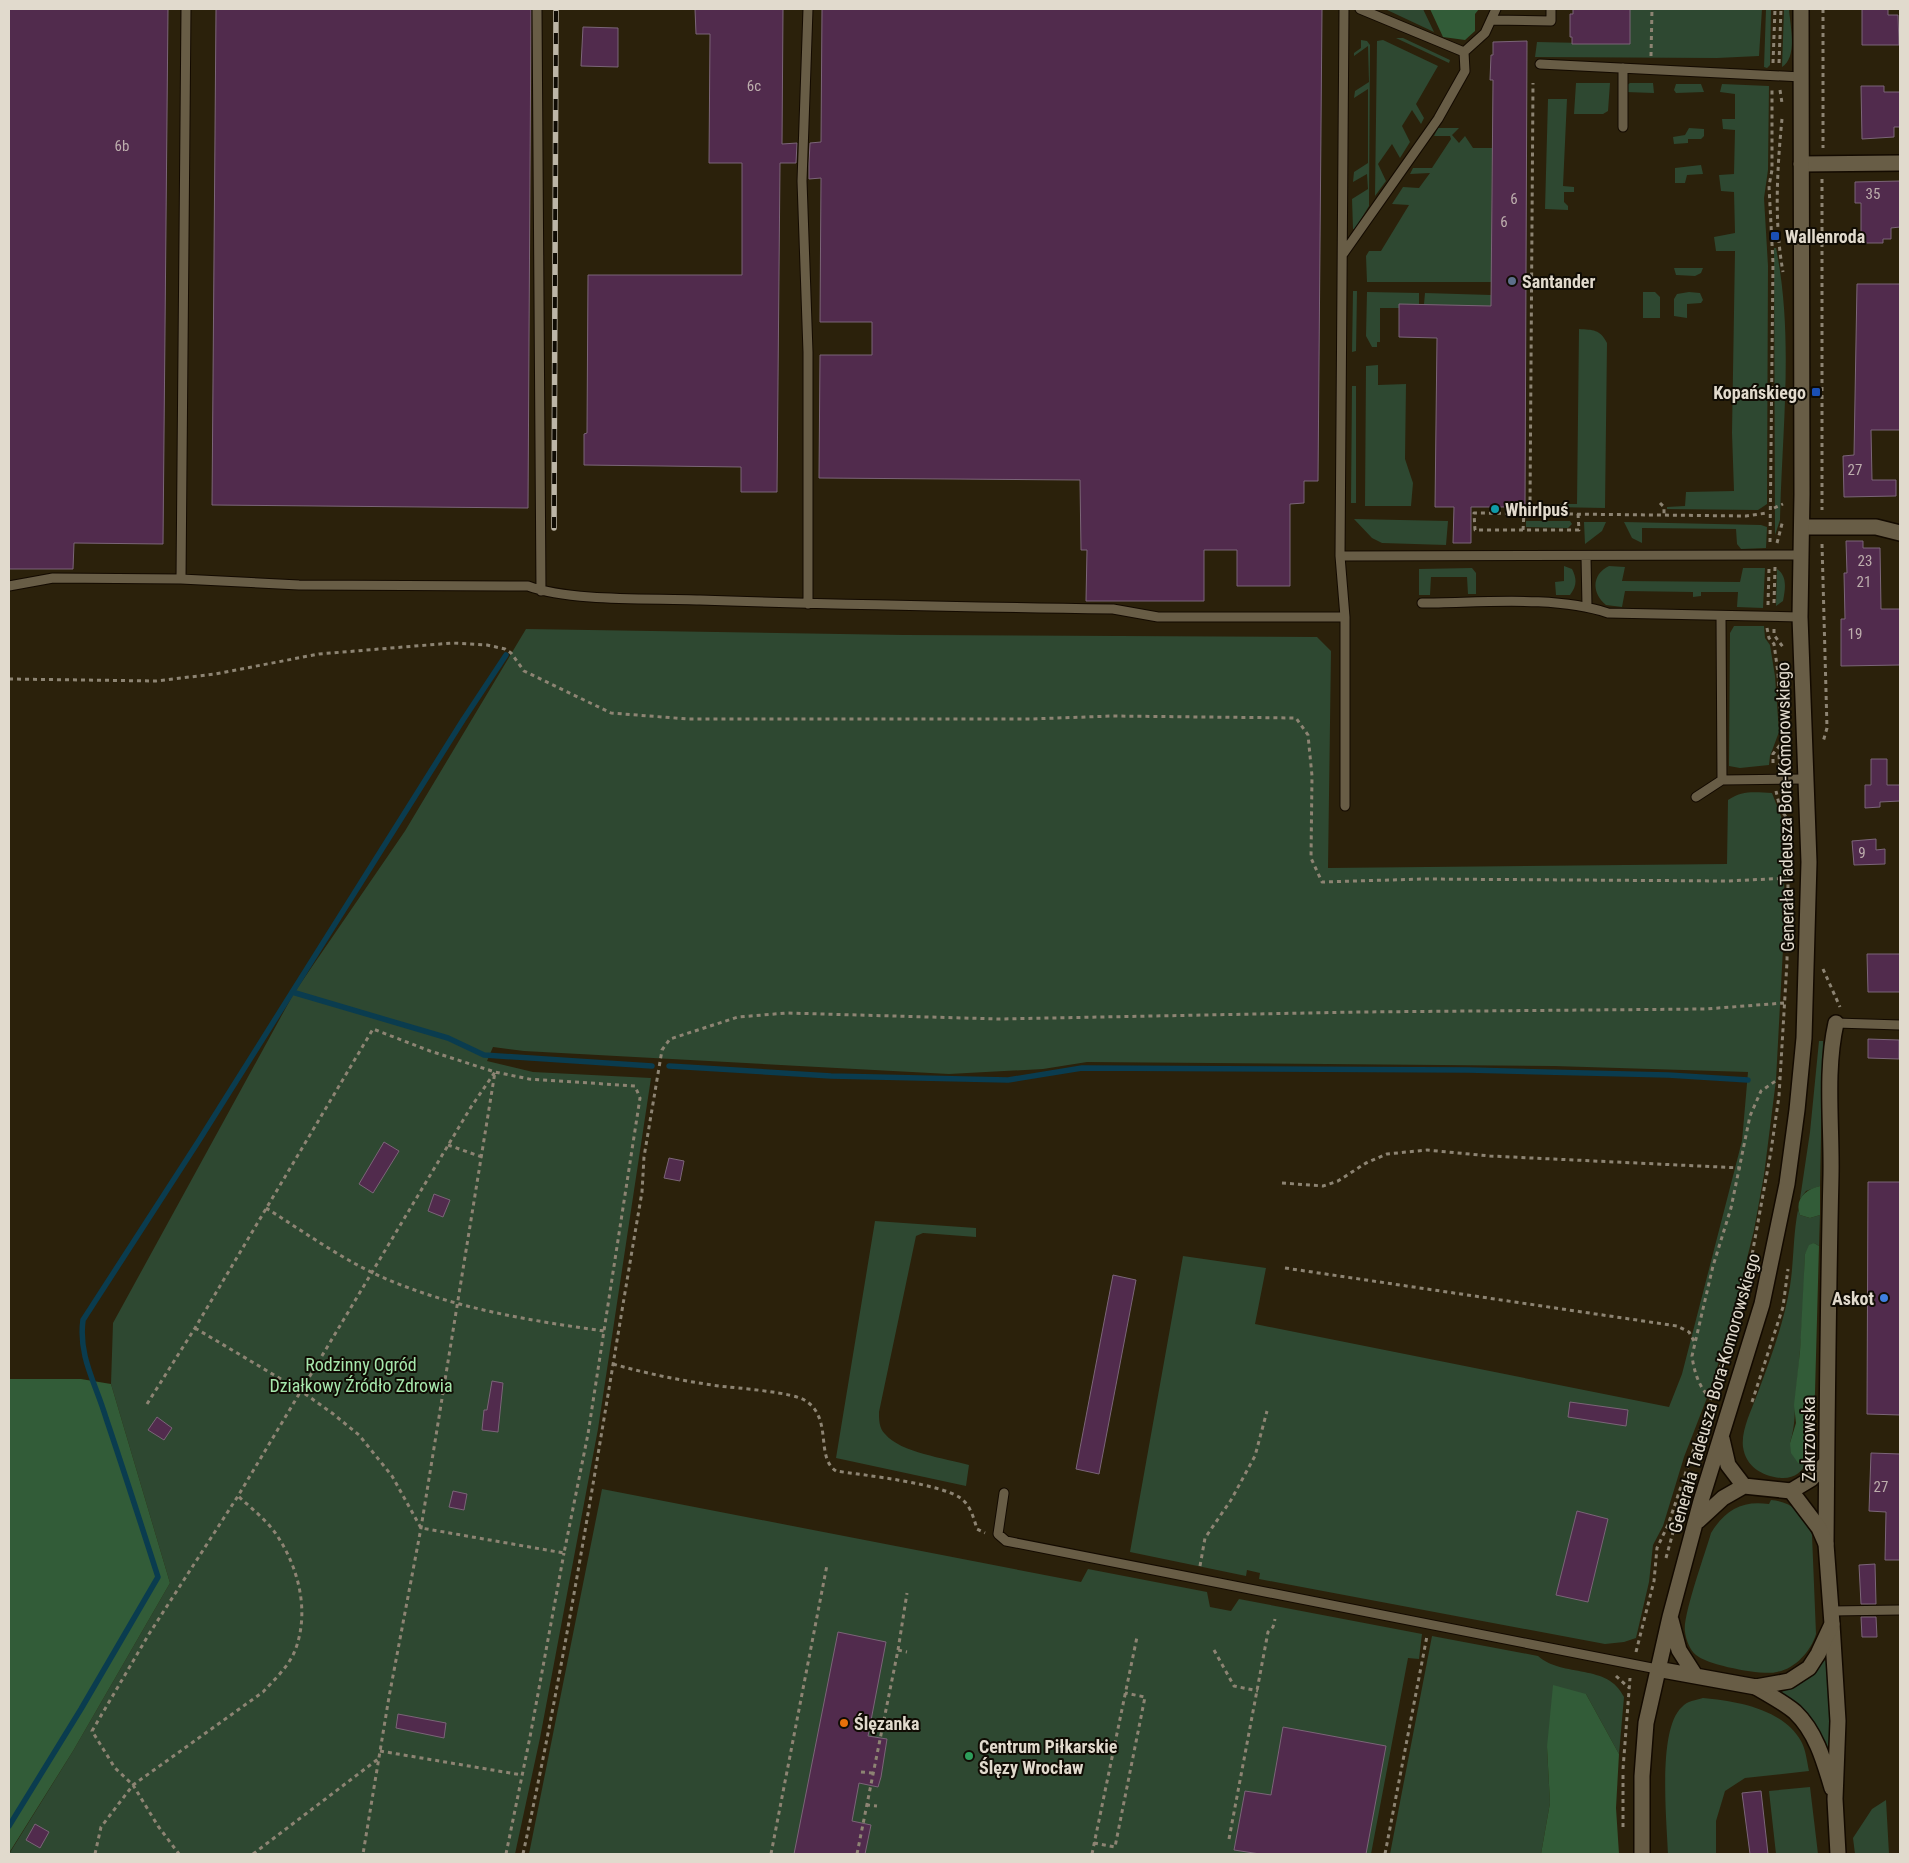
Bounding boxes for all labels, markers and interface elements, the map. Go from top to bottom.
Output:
house number: 6c [747,77,761,95]
house number: 6b [115,137,129,155]
house number: 35 [1866,185,1880,203]
house number: 6 [1510,190,1518,208]
house number: 6 [1500,213,1508,231]
place label: Wallenroda [1785,226,1865,247]
marker: Wallenroda [1769,230,1781,242]
place label: Santander [1522,271,1595,292]
marker: Santander [1506,275,1518,287]
place label: Kopańskiego [1713,382,1806,403]
marker: Kopańskiego [1810,386,1822,398]
house number: 27 [1848,461,1862,479]
place label: Whirlpuś [1505,499,1568,520]
marker: Whirlpuś [1489,503,1501,515]
house number: 23 [1858,552,1872,570]
house number: 21 [1857,573,1871,591]
house number: 19 [1848,625,1862,643]
street label: Generała Tadeusza Bora-Komorowskiego [1772,662,1798,952]
house number: 9 [1858,844,1866,862]
street label: Generała Tadeusza Bora-Komorowskiego [1664,1251,1764,1535]
place label: Askot [1832,1288,1874,1309]
marker: Askot [1878,1292,1890,1304]
park label: Rodzinny Ogród Działkowy Źródło Zdrowia [269,1354,453,1396]
street label: Zakrzowska [1798,1396,1819,1482]
house number: 27 [1874,1478,1888,1496]
place label: Ślęzanka [854,1713,919,1734]
marker: Ślęzanka [838,1717,850,1729]
place label: Centrum Piłkarskie Ślęzy Wrocław [979,1736,1118,1778]
marker: Centrum Piłkarskie Ślęzy Wrocław [963,1750,975,1762]

